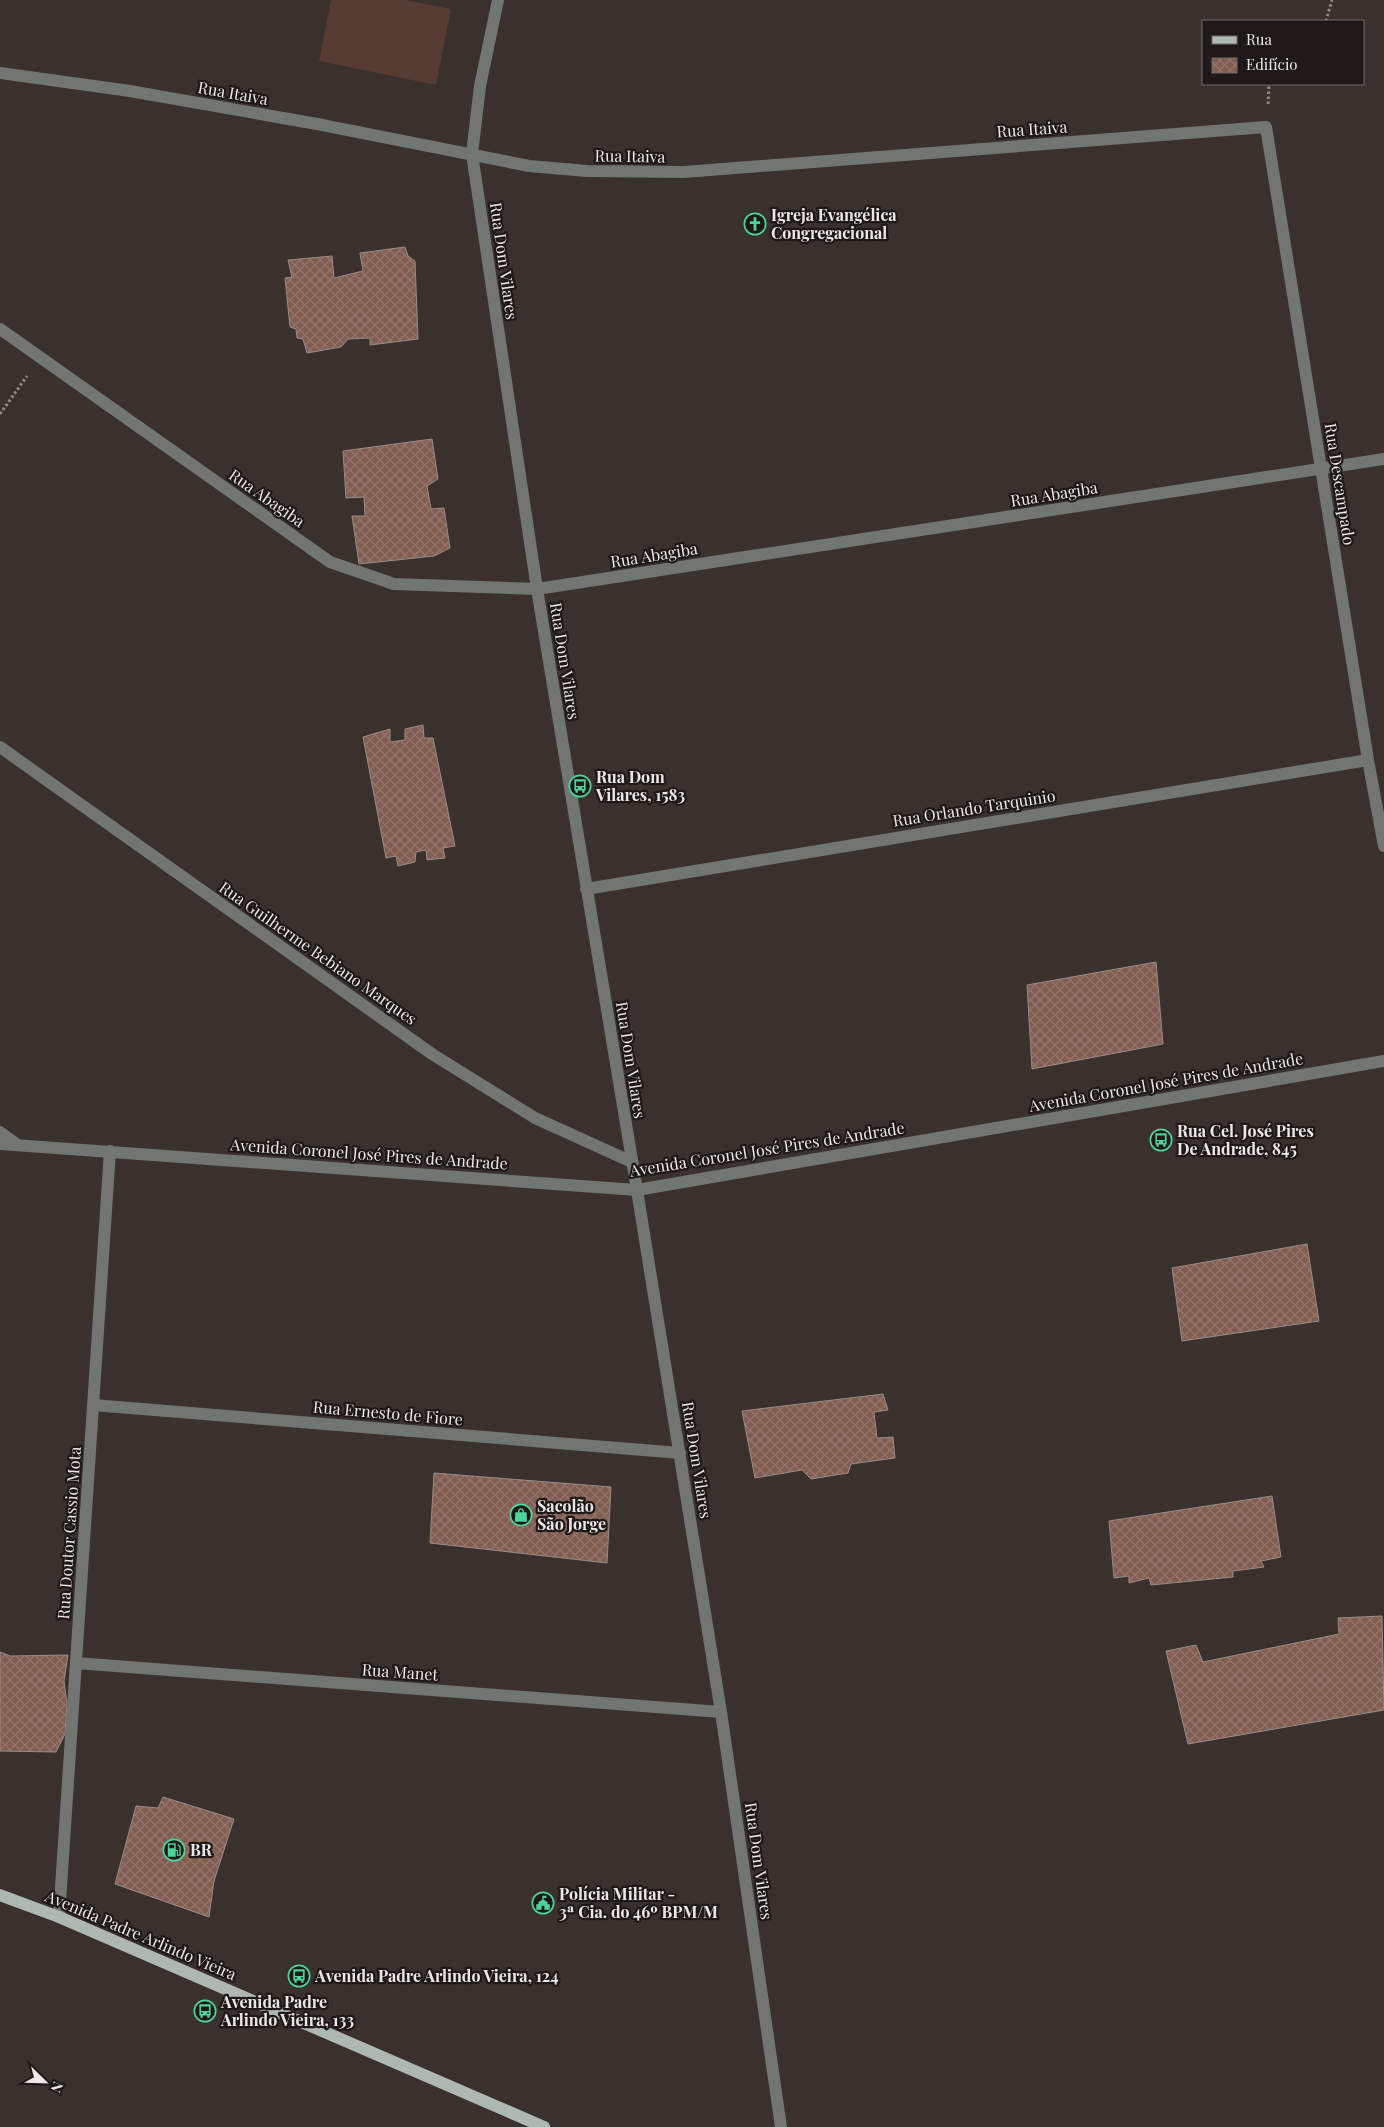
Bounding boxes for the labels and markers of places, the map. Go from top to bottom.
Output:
place label: Igreja Evangélica Congregacional [771,204,897,243]
church icon: Igreja Evangélica Congregacional [743,212,767,236]
place label: Rua Dom Vilares, 1583 [595,766,685,805]
bus stop icon: Rua Dom Vilares, 1583 [568,774,592,798]
place label: Rua Cel. José Pires De Andrade, 845 [1177,1120,1314,1159]
bus stop icon: Rua Cel. José Pires De Andrade, 845 [1149,1128,1173,1152]
place label: Sacolão São Jorge [537,1495,606,1534]
shop icon: Sacolão São Jorge [509,1503,533,1527]
fuel station icon: BR [162,1838,186,1862]
place label: BR [190,1839,213,1860]
place label: Polícia Militar - 3ª Cia. do 46º BPM/M [559,1883,718,1922]
public building icon: Polícia Militar - 3ª Cia. do 46º BPM/M [531,1891,555,1915]
bus stop icon: Avenida Padre Arlindo Vieira, 124 [287,1964,311,1988]
place label: Avenida Padre Arlindo Vieira, 124 [314,1965,559,1986]
place label: Avenida Padre Arlindo Vieira, 133 [220,1991,354,2030]
bus stop icon: Avenida Padre Arlindo Vieira, 133 [193,1999,217,2023]

